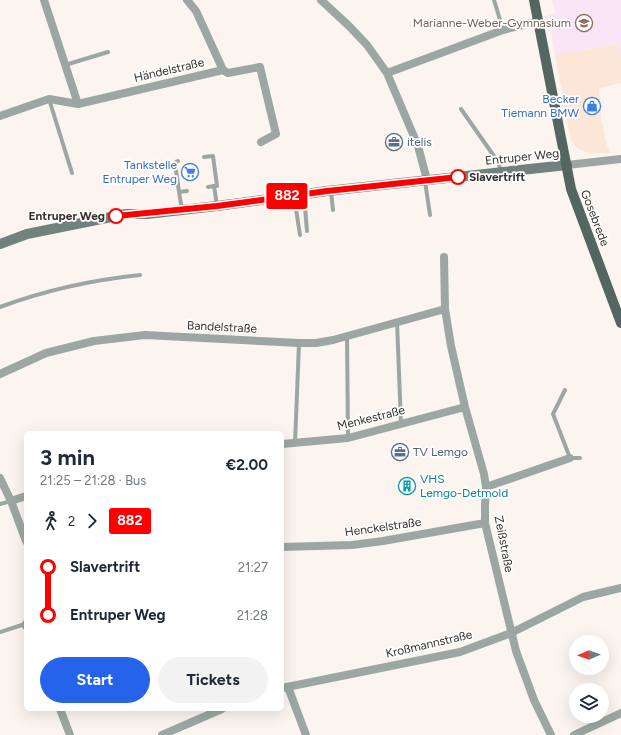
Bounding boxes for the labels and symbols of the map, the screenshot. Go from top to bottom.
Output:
school or university icon: Marianne-Weber-Gymnasium [574,13,594,33]
place label: Marianne-Weber-Gymnasium [413,16,571,30]
street label: Händelstraße [133,55,206,85]
place label: Becker Tiemann BMW [501,92,579,120]
shop icon: Becker Tiemann BMW [582,96,602,116]
office icon: itelis [384,132,404,152]
place label: itelis [407,135,432,149]
street label: Entruper Weg [484,146,560,168]
place label: Tankstelle Entruper Weg [103,158,177,186]
supermarket icon: Tankstelle Entruper Weg [180,162,200,182]
marker: Slavertrift [450,169,466,185]
place label: Slavertrift [469,170,525,184]
line badge: 882 [264,183,310,209]
street label: Gosebrede [578,188,612,249]
marker: Entruper Weg [108,208,124,224]
place label: Entruper Weg [28,209,105,223]
street label: Bandelstraße [187,318,258,336]
street label: Menkestraße [336,403,407,433]
office icon: TV Lemgo [390,442,410,462]
place label: TV Lemgo [413,445,468,459]
place label: VHS Lemgo-Detmold [420,472,508,500]
building icon: VHS Lemgo-Detmold [397,476,417,496]
street label: Zeißstraße [492,514,516,574]
street label: Henckelstraße [344,515,423,539]
street label: Kroßmannstraße [384,627,474,661]
north arrow [569,635,609,675]

